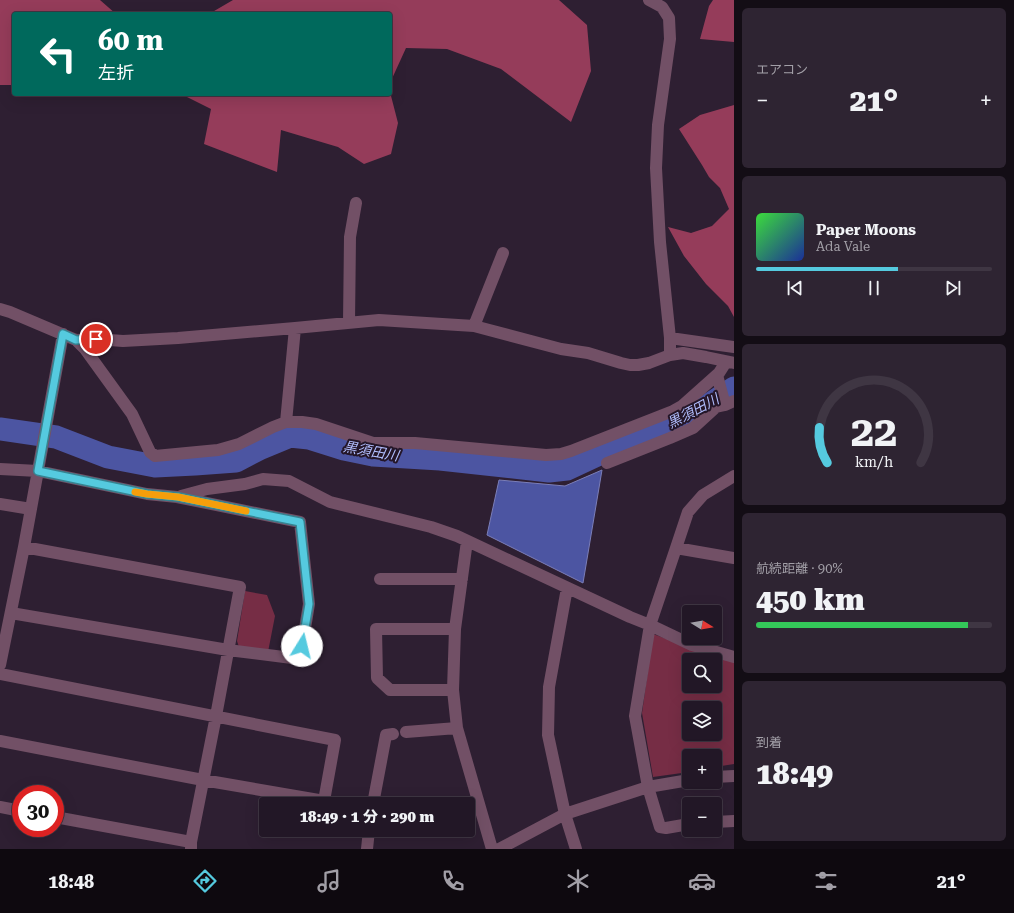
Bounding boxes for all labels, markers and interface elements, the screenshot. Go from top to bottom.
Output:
text: 60 m [98,24,163,57]
icon: left [32,28,84,80]
text: 左折 [98,62,134,83]
text: エアコン [756,62,808,77]
text: 21° [850,83,898,118]
text: − [756,88,768,113]
text: + [980,88,992,113]
text: Paper Moons [816,221,916,239]
text: Ada Vale [816,239,870,254]
icon: previous [784,277,806,299]
icon: pause [863,277,885,299]
icon: next [942,277,964,299]
pin [79,322,113,356]
icon: arrive [85,328,107,350]
water label: 黒須田川 [665,390,723,431]
text: 22 [851,406,897,455]
water label: 黒須田川 [342,438,402,464]
text: km/h [855,453,893,469]
text: 航続距離 · 90% [756,561,843,576]
text: 450 km [756,582,865,617]
north arrow [682,605,722,645]
map controls [682,605,722,837]
position arrow [281,625,323,667]
button: search [682,653,722,693]
button: layers [682,701,722,741]
text: 到着 [756,735,782,750]
button: + [682,749,722,789]
text: 18:49 [756,756,833,791]
speed limit sign: 30 [12,785,64,837]
button: − [682,797,722,837]
text: 18:49 · 1 分 · 290 m [300,808,434,826]
icon: directions [191,867,219,895]
icon: music [315,867,343,895]
icon: phone [439,867,467,895]
icon: climate [564,867,592,895]
icon: car [688,867,716,895]
icon: filters [812,867,840,895]
text: 18:48 [48,871,94,892]
text: 21° [937,871,966,892]

